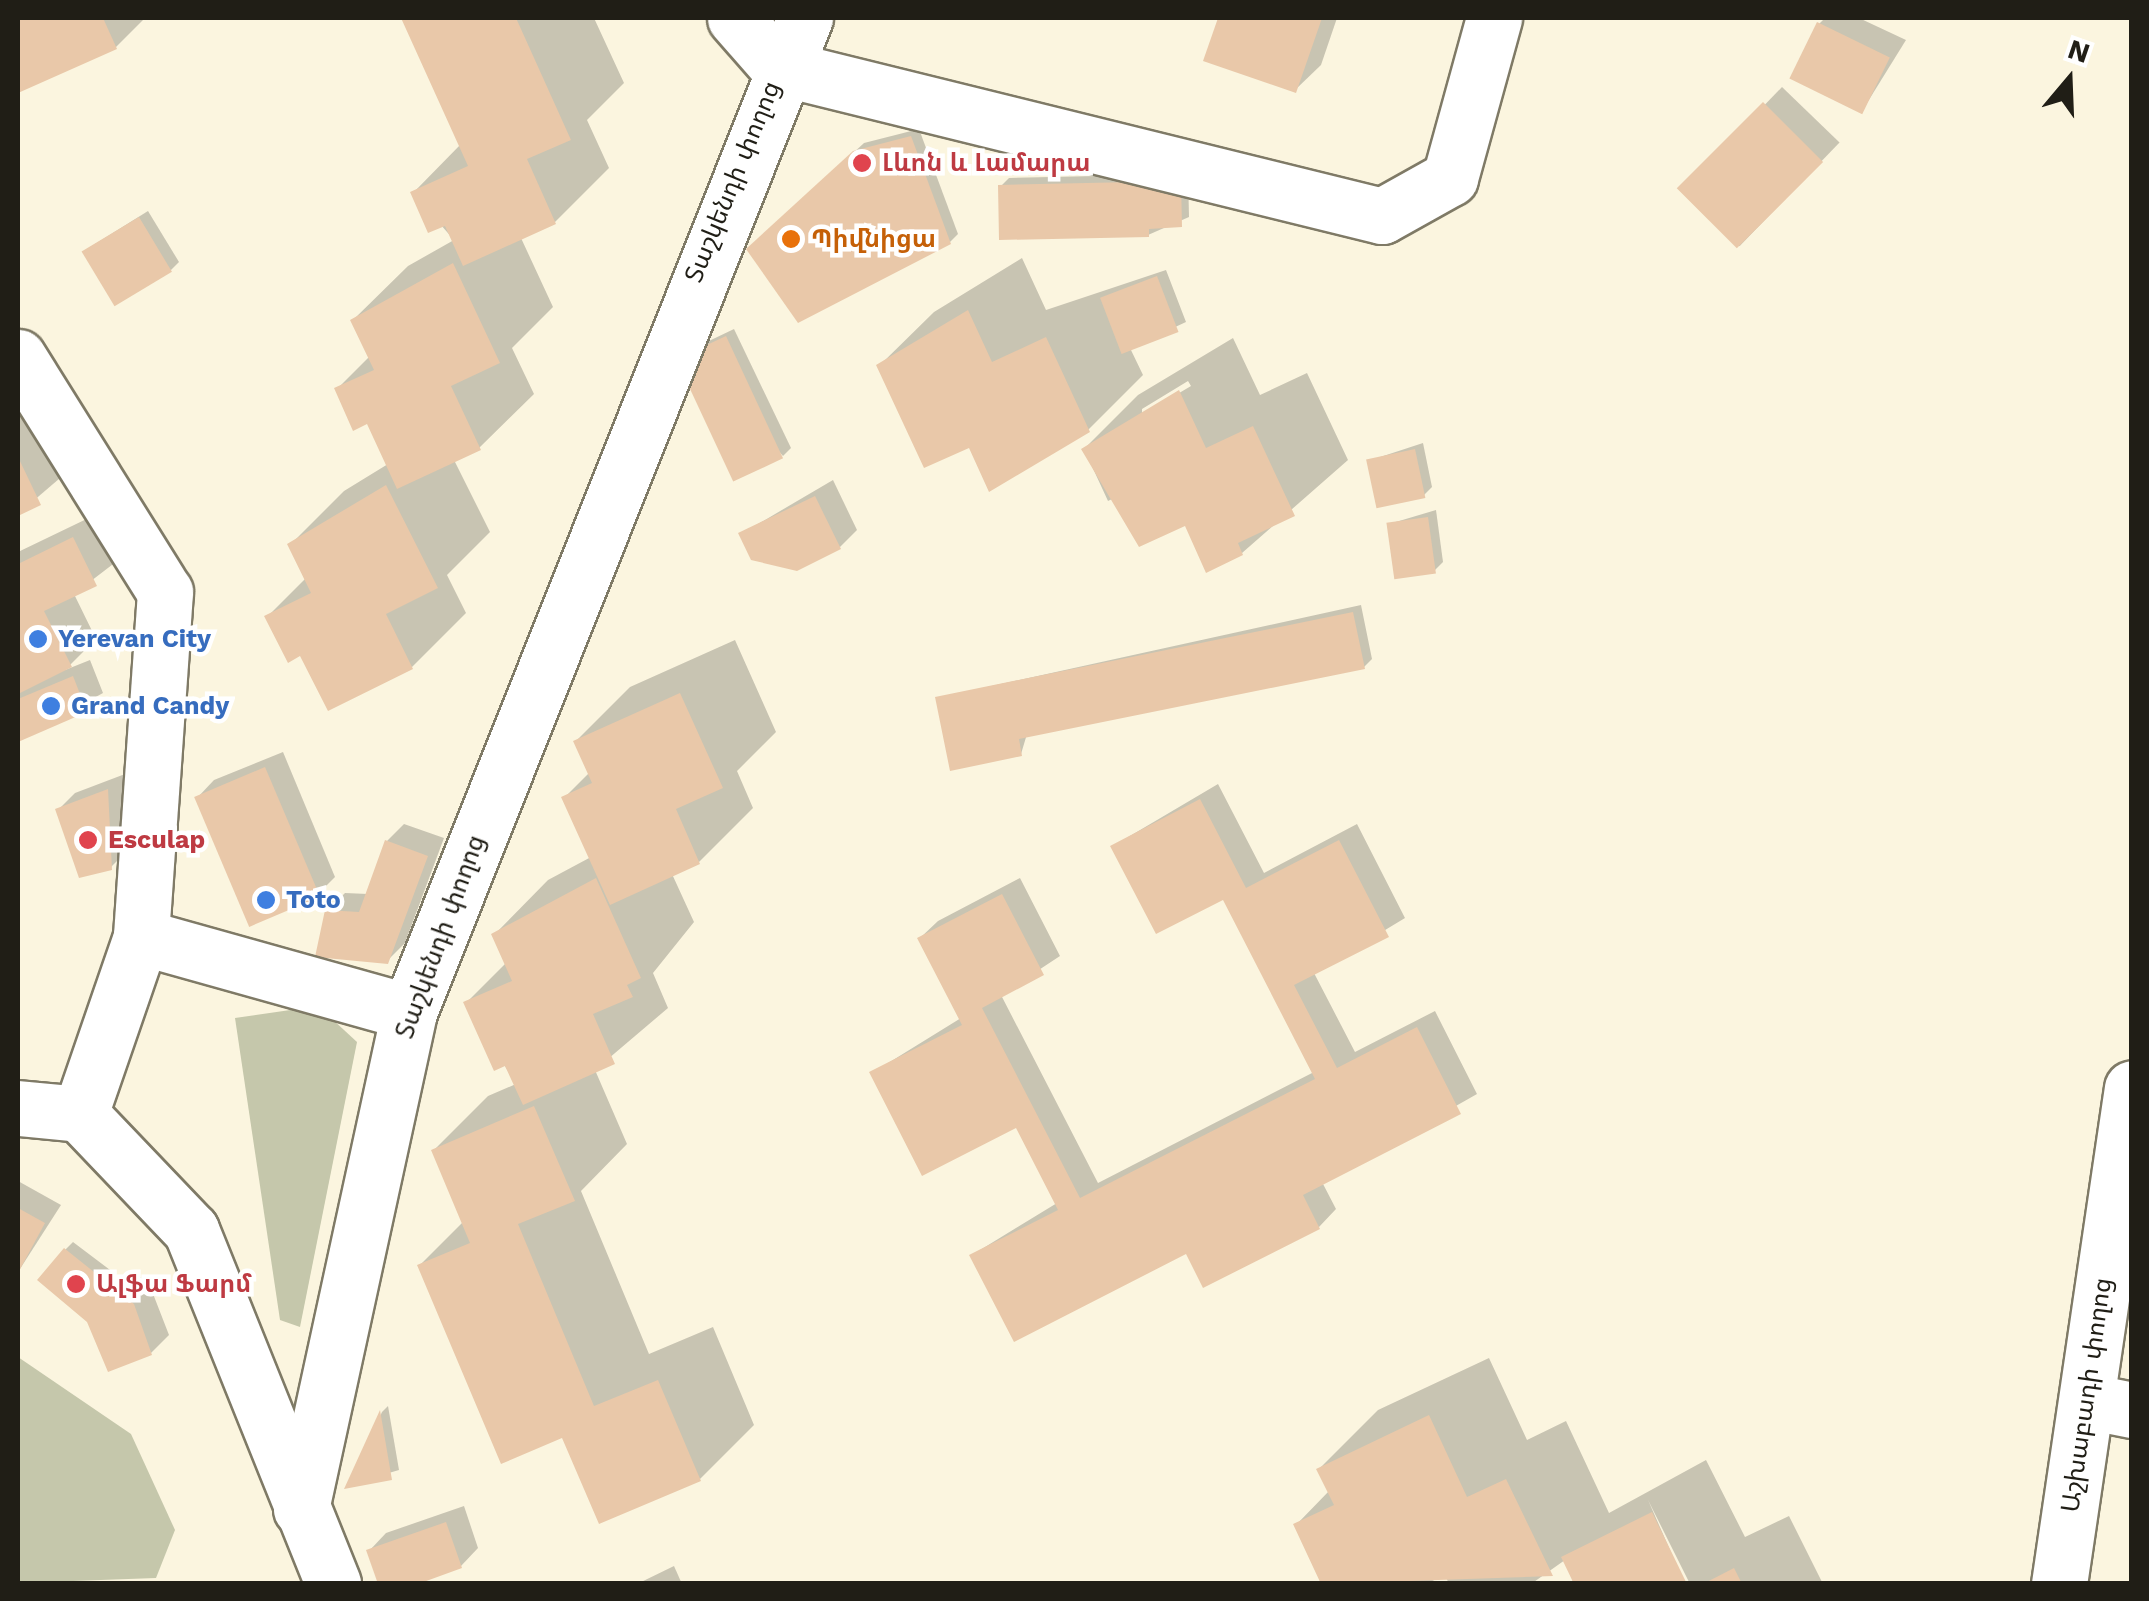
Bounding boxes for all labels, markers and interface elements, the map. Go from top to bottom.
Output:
north arrow [2019,30,2119,130]
text: N [2064,32,2094,70]
street label: Տաշկենդի փողոց [679,77,787,287]
place label: Լևոն և Լամարա [882,148,1091,178]
marker: Լևոն և Լամարա [851,152,873,174]
place label: Պիվնիցա [811,224,936,254]
marker: Պիվնիցա [780,228,802,250]
place label: Yerevan City [58,624,211,654]
marker: Yerevan City [27,628,49,650]
place label: Grand Candy [71,691,229,721]
marker: Grand Candy [40,695,62,717]
place label: Esculap [108,825,205,855]
marker: Esculap [77,829,99,851]
street label: Տաշկենդի փողոց [390,831,492,1043]
place label: Toto [286,885,341,915]
marker: Toto [255,889,277,911]
place label: Ալֆա Ֆարմ [96,1269,251,1299]
marker: Ալֆա Ֆարմ [65,1273,87,1295]
street label: Աշխաբադի փողոց [2056,1276,2118,1514]

